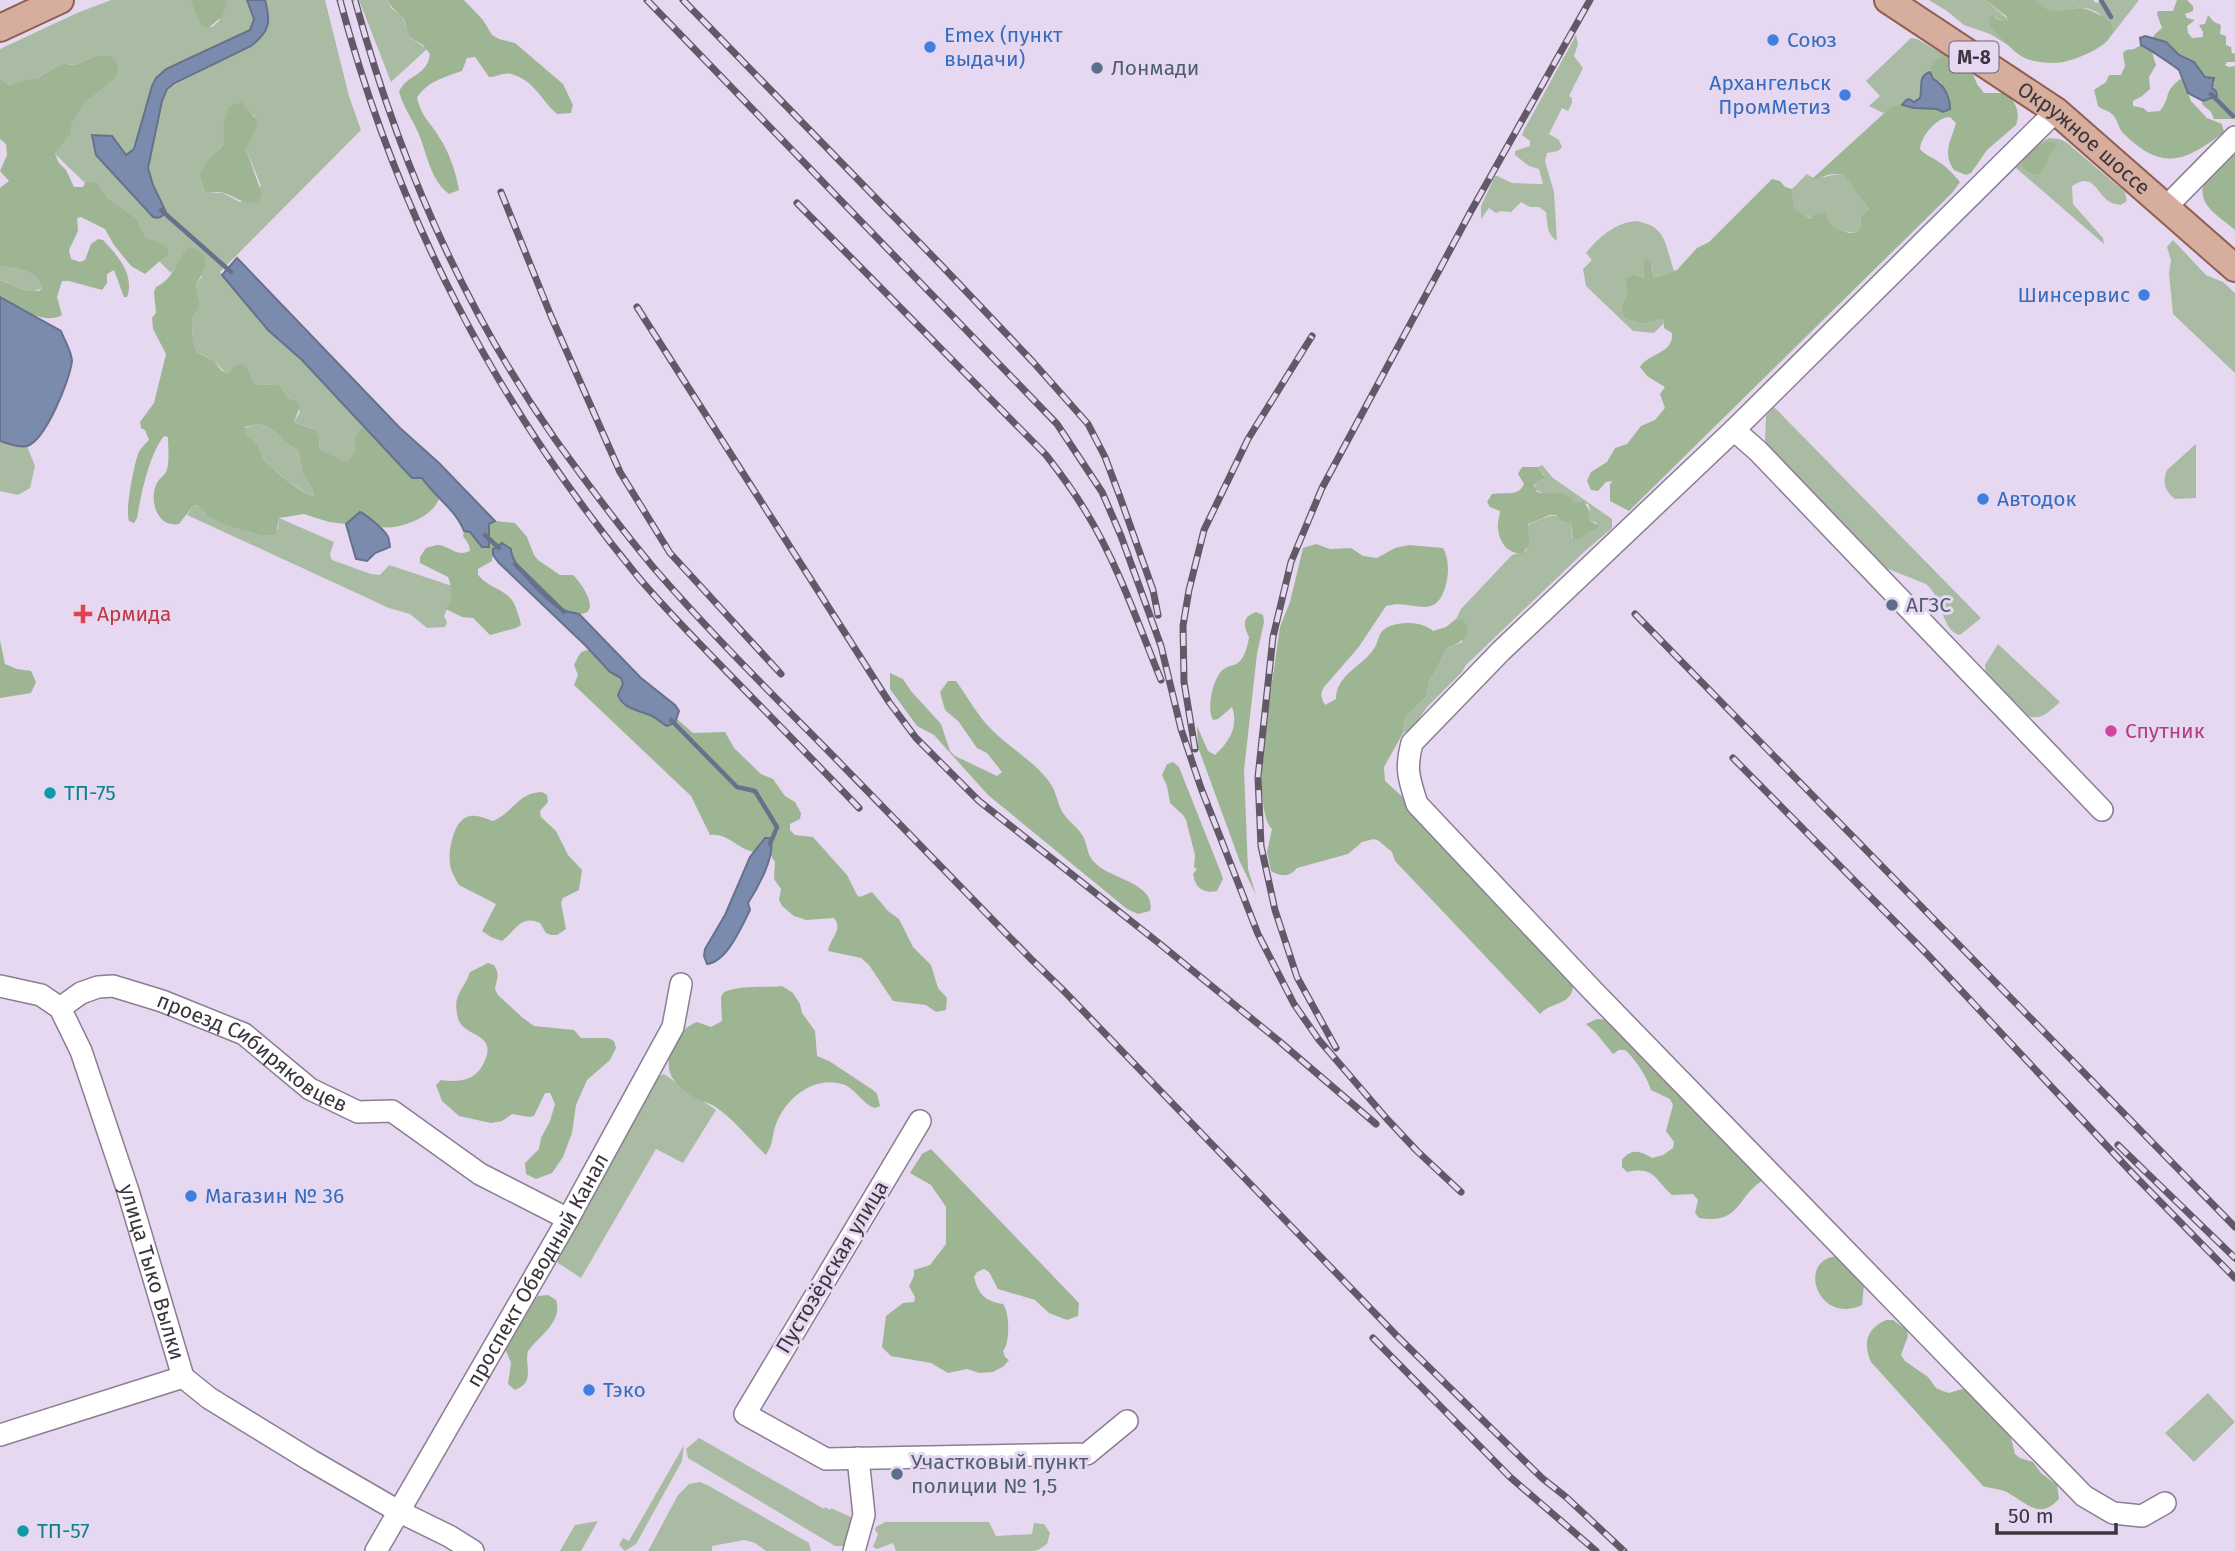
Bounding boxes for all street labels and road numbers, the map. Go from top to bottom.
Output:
road number: М-8 [1950,41,1998,72]
street label: Окружное шоссе [2012,76,2156,201]
street label: проезд Сибиряковцев [153,987,352,1118]
street label: проспект Обводный Канал [461,1149,614,1392]
street label: Пустозёрская улица [770,1176,894,1358]
street label: улица Тыко Вылки [114,1181,190,1363]

